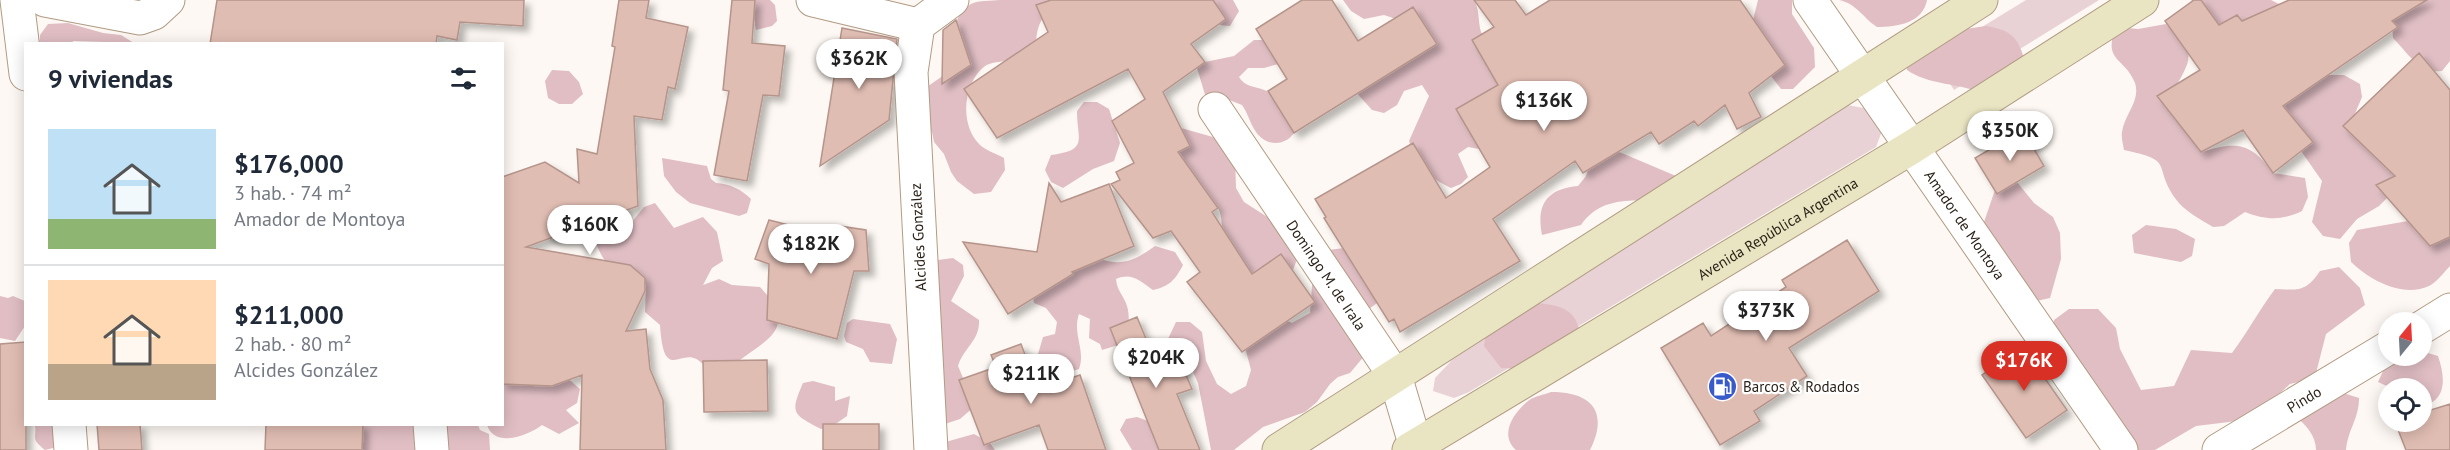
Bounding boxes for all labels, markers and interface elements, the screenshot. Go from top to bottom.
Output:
pin: $362K [817,39,901,90]
text: $362K [830,45,888,71]
text: 9 viviendas [48,62,173,95]
icon: filters [447,62,480,95]
pin: $136K [1502,81,1586,132]
text: $136K [1515,87,1573,113]
pin: $350K [1968,111,2052,162]
text: $350K [1981,117,2039,143]
text: $176,000 [234,147,344,180]
icon: home [96,153,168,225]
street label: Amador de Montoya [1921,166,2010,283]
street label: Avenida República Argentina [1694,173,1861,284]
text: 3 hab. · 74 m² [234,180,352,206]
street label: Alcides González [906,183,930,291]
pin: $160K [548,205,632,256]
text: Amador de Montoya [234,206,406,232]
text: $160K [561,211,619,237]
street label: Domingo M. de Irala [1283,216,1371,334]
pin: $182K [769,224,853,275]
text: $182K [782,230,840,256]
pin: $373K [1724,291,1808,342]
text: $373K [1737,297,1795,323]
text: $211,000 [234,298,344,331]
icon: home [96,304,168,376]
north arrow [2378,312,2432,366]
map controls [2378,312,2432,432]
text: 2 hab. · 80 m² [234,331,352,357]
pin: $204K [1114,338,1198,389]
pin: $176K [1982,341,2066,392]
text: $204K [1127,344,1185,370]
text: $176K [1995,347,2053,373]
pin: $211K [989,354,1073,405]
text: Alcides González [234,357,378,383]
text: $211K [1002,360,1060,386]
fuel station icon: Barcos & Rodados [1706,370,1738,402]
place label: Barcos & Rodados [1743,377,1859,396]
button: locate [2378,378,2432,432]
street label: Pindo [2283,381,2324,416]

